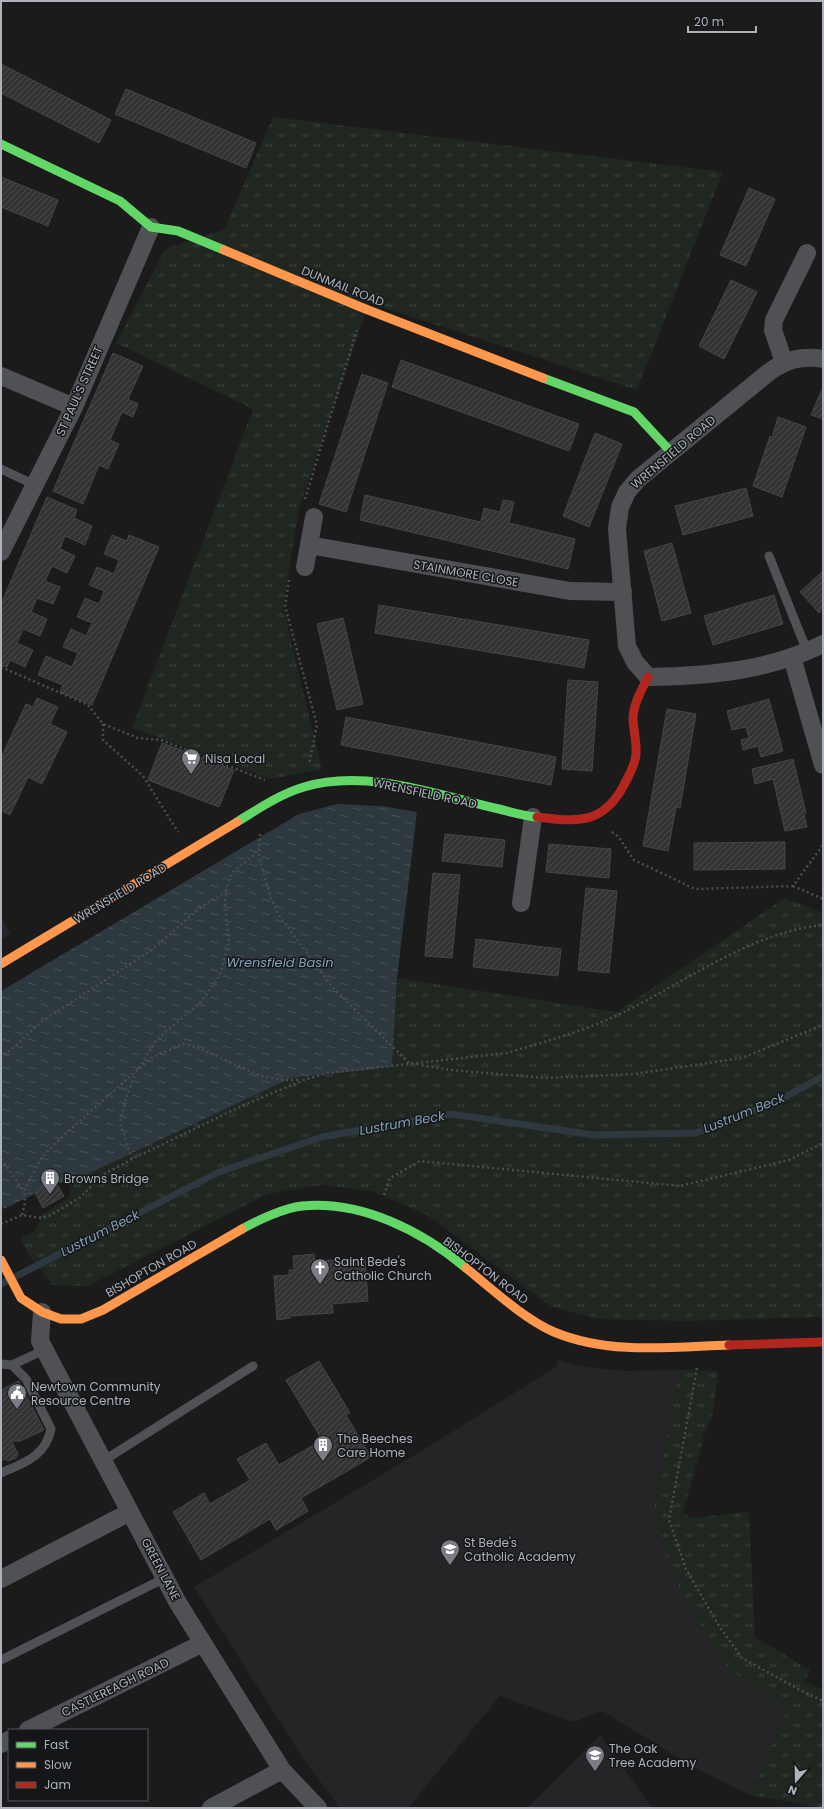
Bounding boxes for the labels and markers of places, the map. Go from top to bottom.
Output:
supermarket icon: Nisa Local [180,747,202,775]
place label: Nisa Local [205,750,265,767]
building icon: Browns Bridge [39,1167,61,1195]
place label: Browns Bridge [64,1170,149,1187]
place label: Saint Bede's Catholic Church [334,1253,432,1284]
church icon: Saint Bede's Catholic Church [309,1257,331,1285]
place label: Newtown Community Resource Centre [31,1378,161,1409]
public building icon: Newtown Community Resource Centre [6,1382,28,1410]
place label: The Beeches Care Home [337,1430,413,1461]
building icon: The Beeches Care Home [312,1434,334,1462]
place label: St Bede's Catholic Academy [464,1534,576,1565]
school or university icon: St Bede's Catholic Academy [439,1538,461,1566]
place label: The Oak Tree Academy [609,1740,696,1771]
school or university icon: The Oak Tree Academy [584,1744,606,1772]

